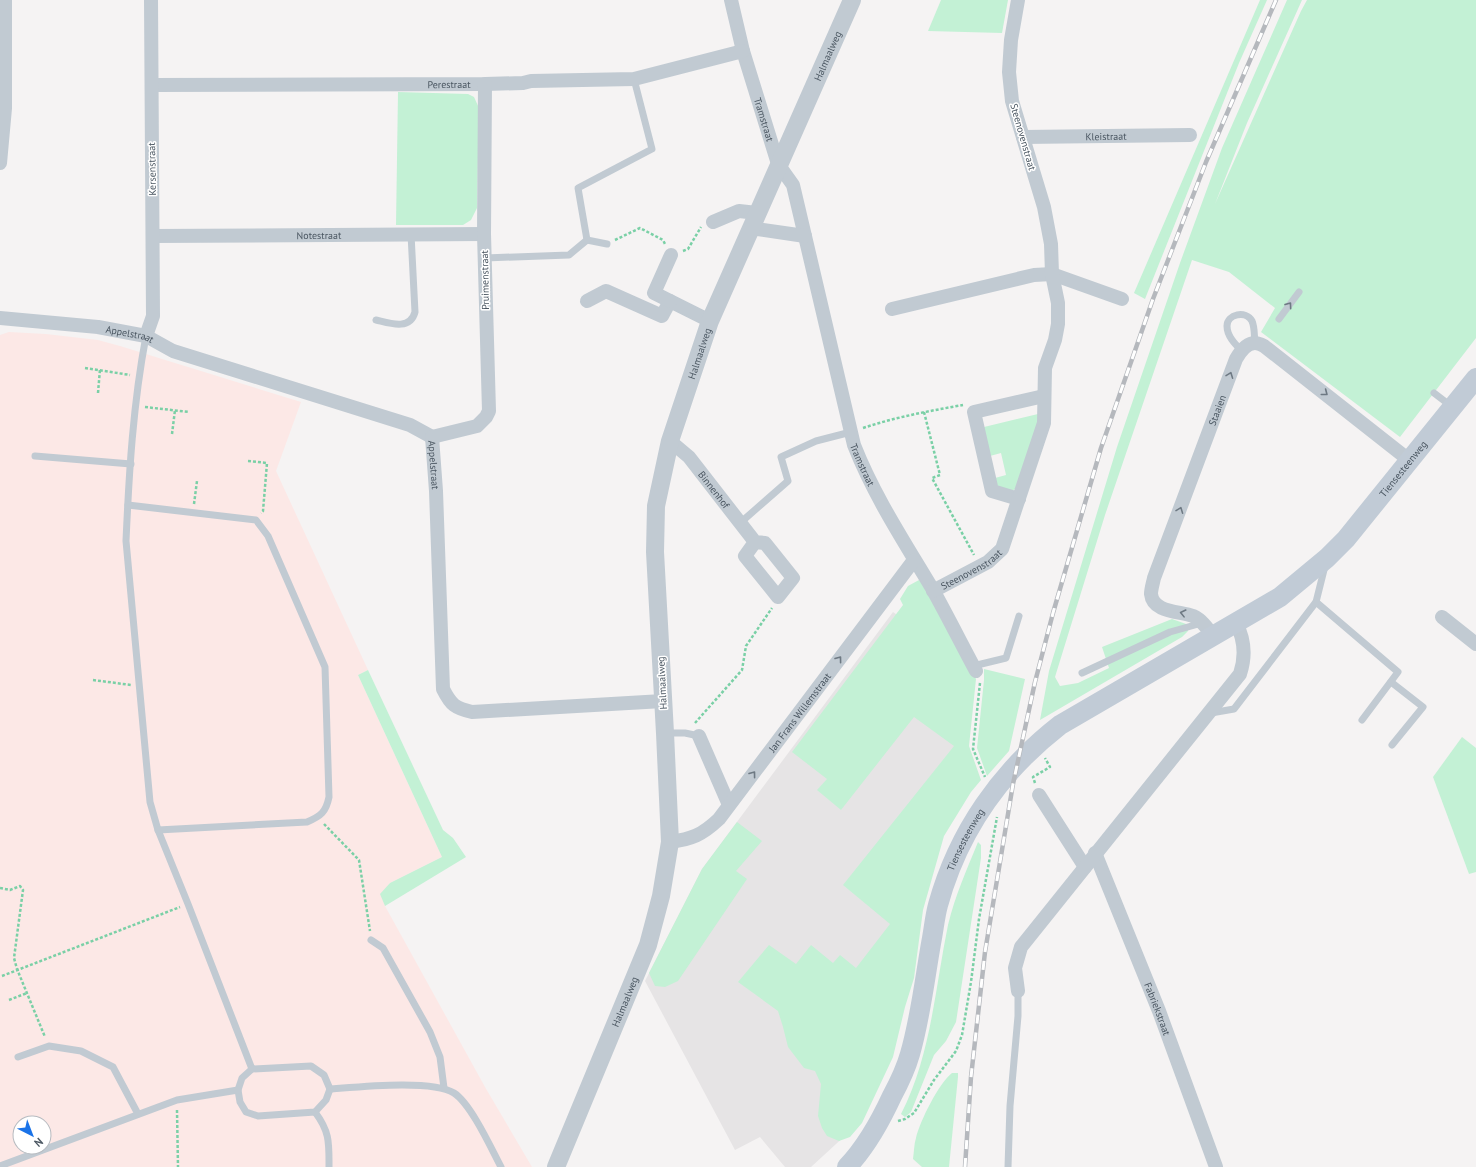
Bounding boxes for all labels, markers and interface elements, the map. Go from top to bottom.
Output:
street label: Halmaalweg [811,29,844,83]
street label: Perestraat [427,78,471,91]
street label: Tramstraat [751,96,777,144]
street label: Steenovenstraat [1007,102,1039,173]
street label: Kleistraat [1085,129,1127,143]
street label: Kersenstraat [145,142,159,196]
street label: Notestraat [297,228,342,242]
street label: Pruimenstraat [478,249,492,310]
one-way arrow [1284,303,1291,310]
street label: Appelstraat [105,322,157,346]
street label: Halmaalweg [685,326,714,381]
one-way arrow [1226,371,1234,378]
one-way arrow [1320,389,1327,396]
street label: Staaien [1205,393,1229,427]
street label: Tiensesteenweg [1376,438,1429,500]
street label: Appelstraat [426,440,442,490]
street label: Tramstraat [848,441,878,489]
street label: Binnenhof [696,468,733,512]
one-way arrow [1175,506,1183,513]
street label: Steenovenstraat [938,546,1005,592]
one-way arrow [1180,610,1186,618]
street label: Halmaalweg [654,656,670,710]
one-way arrow [834,656,841,663]
street label: Jan Frans Willemstraat [765,669,834,755]
one-way arrow [748,771,755,778]
street label: Tiensesteenweg [944,806,987,873]
street label: Halmaalweg [608,975,641,1029]
street label: Fabriekstraat [1142,980,1174,1038]
north arrow [12,1115,52,1155]
text: N [31,1135,46,1150]

